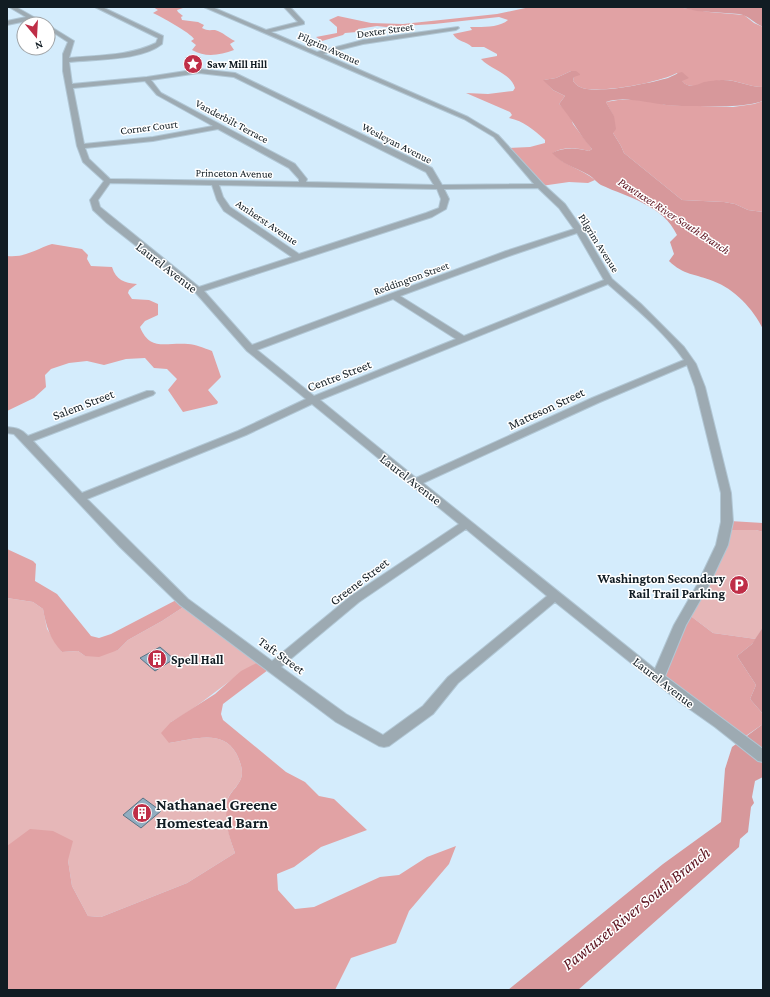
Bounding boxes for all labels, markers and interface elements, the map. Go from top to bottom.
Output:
north arrow [16,16,56,56]
street label: Dexter Street [356,20,415,40]
street label: Pilgrim Avenue [296,29,362,68]
text: N [33,39,45,53]
place icon: Saw Mill Hill [182,53,204,75]
place label: Saw Mill Hill [207,58,268,70]
street label: Vanderbilt Terrace [193,97,271,145]
street label: Corner Court [120,117,179,136]
street label: Wesleyan Avenue [360,120,434,167]
street label: Princeton Avenue [195,166,273,180]
water label: Pawtuxet River South Branch [616,175,733,257]
street label: Amherst Avenue [234,197,300,247]
street label: Pilgrim Avenue [575,212,622,275]
street label: Laurel Avenue [133,239,201,296]
street label: Reddington Street [372,259,451,298]
street label: Centre Street [305,356,374,395]
street label: Matteson Street [506,384,587,433]
street label: Salem Street [50,386,117,423]
street label: Laurel Avenue [377,451,445,508]
street label: Greene Street [327,554,392,608]
place label: Washington Secondary Rail Trail Parking [596,571,726,601]
parking icon: Washington Secondary Rail Trail Parking [728,574,750,596]
street label: Taft Street [256,634,308,678]
building icon: Spell Hall [146,648,168,670]
place label: Spell Hall [171,652,224,667]
street label: Laurel Avenue [630,654,698,711]
place label: Nathanael Greene Homestead Barn [156,796,278,831]
building icon: Nathanael Greene Homestead Barn [131,802,153,824]
water label: Pawtuxet River South Branch [559,843,714,974]

